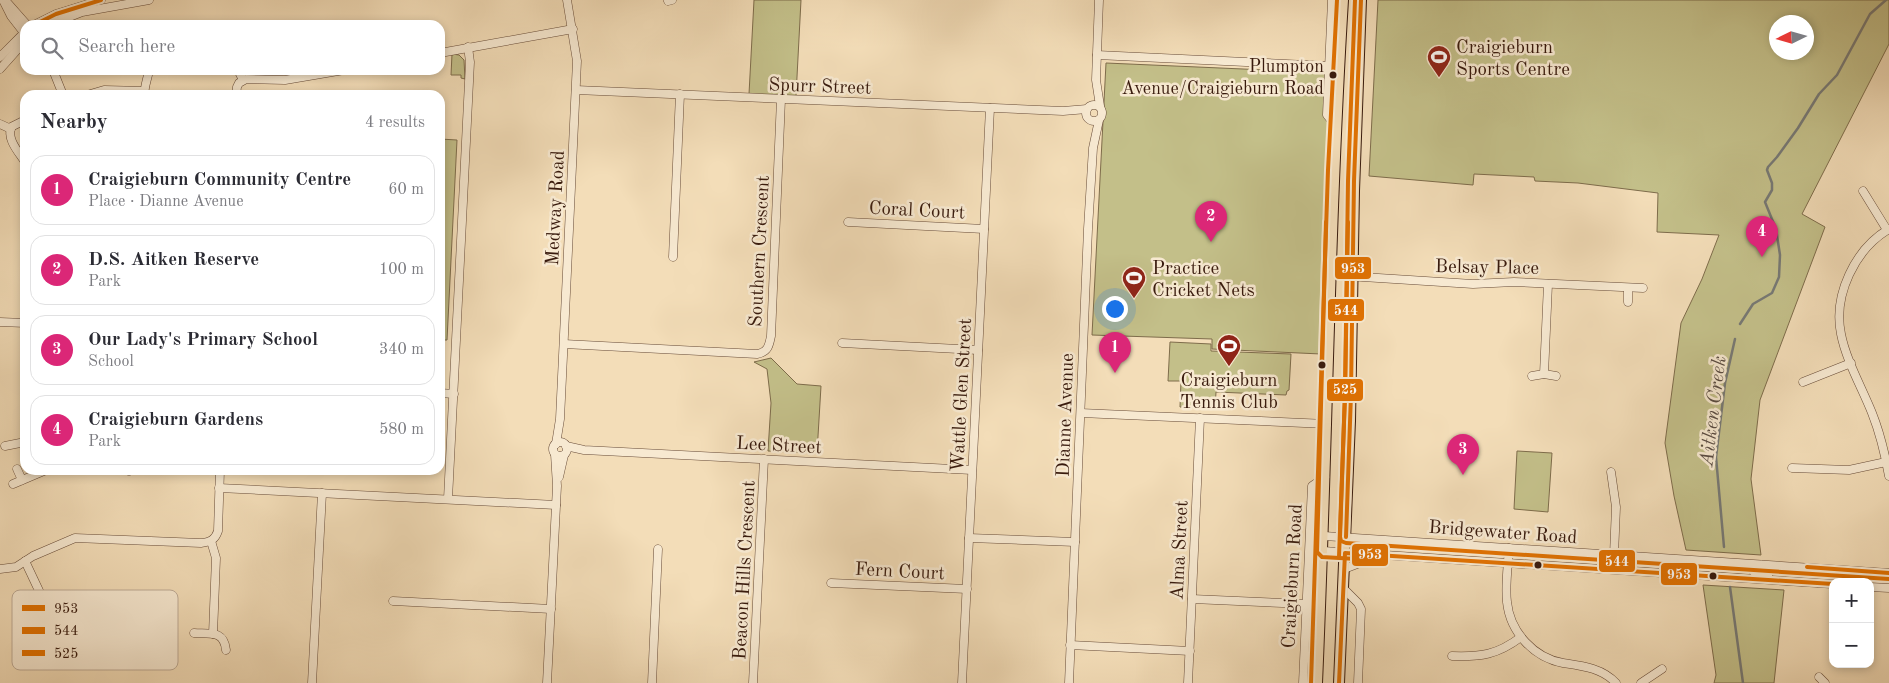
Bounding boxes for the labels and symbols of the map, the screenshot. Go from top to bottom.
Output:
north arrow [1769,15,1814,60]
place label: Craigieburn Sports Centre [1456,39,1570,80]
sports icon: Craigieburn Sports Centre [1426,44,1452,78]
place label: Plumpton Avenue/Craigieburn Road [1122,58,1324,98]
marker: Plumpton Avenue/Craigieburn Road [1328,70,1338,80]
street label: Spurr Street [768,76,872,99]
street label: Medway Road [544,150,569,266]
street label: Southern Crescent [747,175,774,327]
street label: Coral Court [868,199,966,224]
pin: 2 [1195,201,1227,242]
pin: 4 [1746,216,1778,257]
line badge: 953 [1334,256,1372,280]
street label: Belsay Place [1435,258,1539,279]
place label: Practice Cricket Nets [1152,260,1255,301]
text: 953 [1341,262,1365,276]
sports icon: Practice Cricket Nets [1121,265,1147,299]
your location [1102,296,1128,322]
line badge: 544 [1327,298,1365,322]
text: 544 [1334,304,1358,318]
street label: Wattle Glen Street [949,318,976,473]
pin: 1 [1099,332,1131,373]
sports icon: Craigieburn Tennis Club [1216,333,1242,367]
street label: Dianne Avenue [1055,353,1078,478]
water label: Aitken Creek [1697,355,1731,468]
unlabelled marker [1317,360,1327,370]
place label: Craigieburn Tennis Club [1180,372,1278,413]
line badge: 525 [1326,378,1364,402]
text: 525 [1333,383,1357,397]
pin: 3 [1447,434,1479,475]
street label: Lee Street [735,435,822,458]
street label: Beacon Hills Crescent [731,480,760,660]
street label: Alma Street [1168,500,1193,600]
street label: Craigieburn Road [1280,503,1307,649]
street label: Bridgewater Road [1428,519,1578,548]
line badge: 953 [1351,543,1389,567]
text: 953 [1358,548,1382,562]
line badge: 544 [1598,549,1636,573]
text: 544 [1605,555,1629,569]
unlabelled marker [1533,560,1543,570]
street label: Fern Court [854,561,945,584]
line badge: 953 [1660,562,1698,586]
text: 953 [1667,568,1691,582]
unlabelled marker [1708,571,1718,581]
legend [12,590,178,670]
text: 953 [54,602,78,616]
text: 544 [54,624,78,638]
text: 525 [54,647,78,661]

